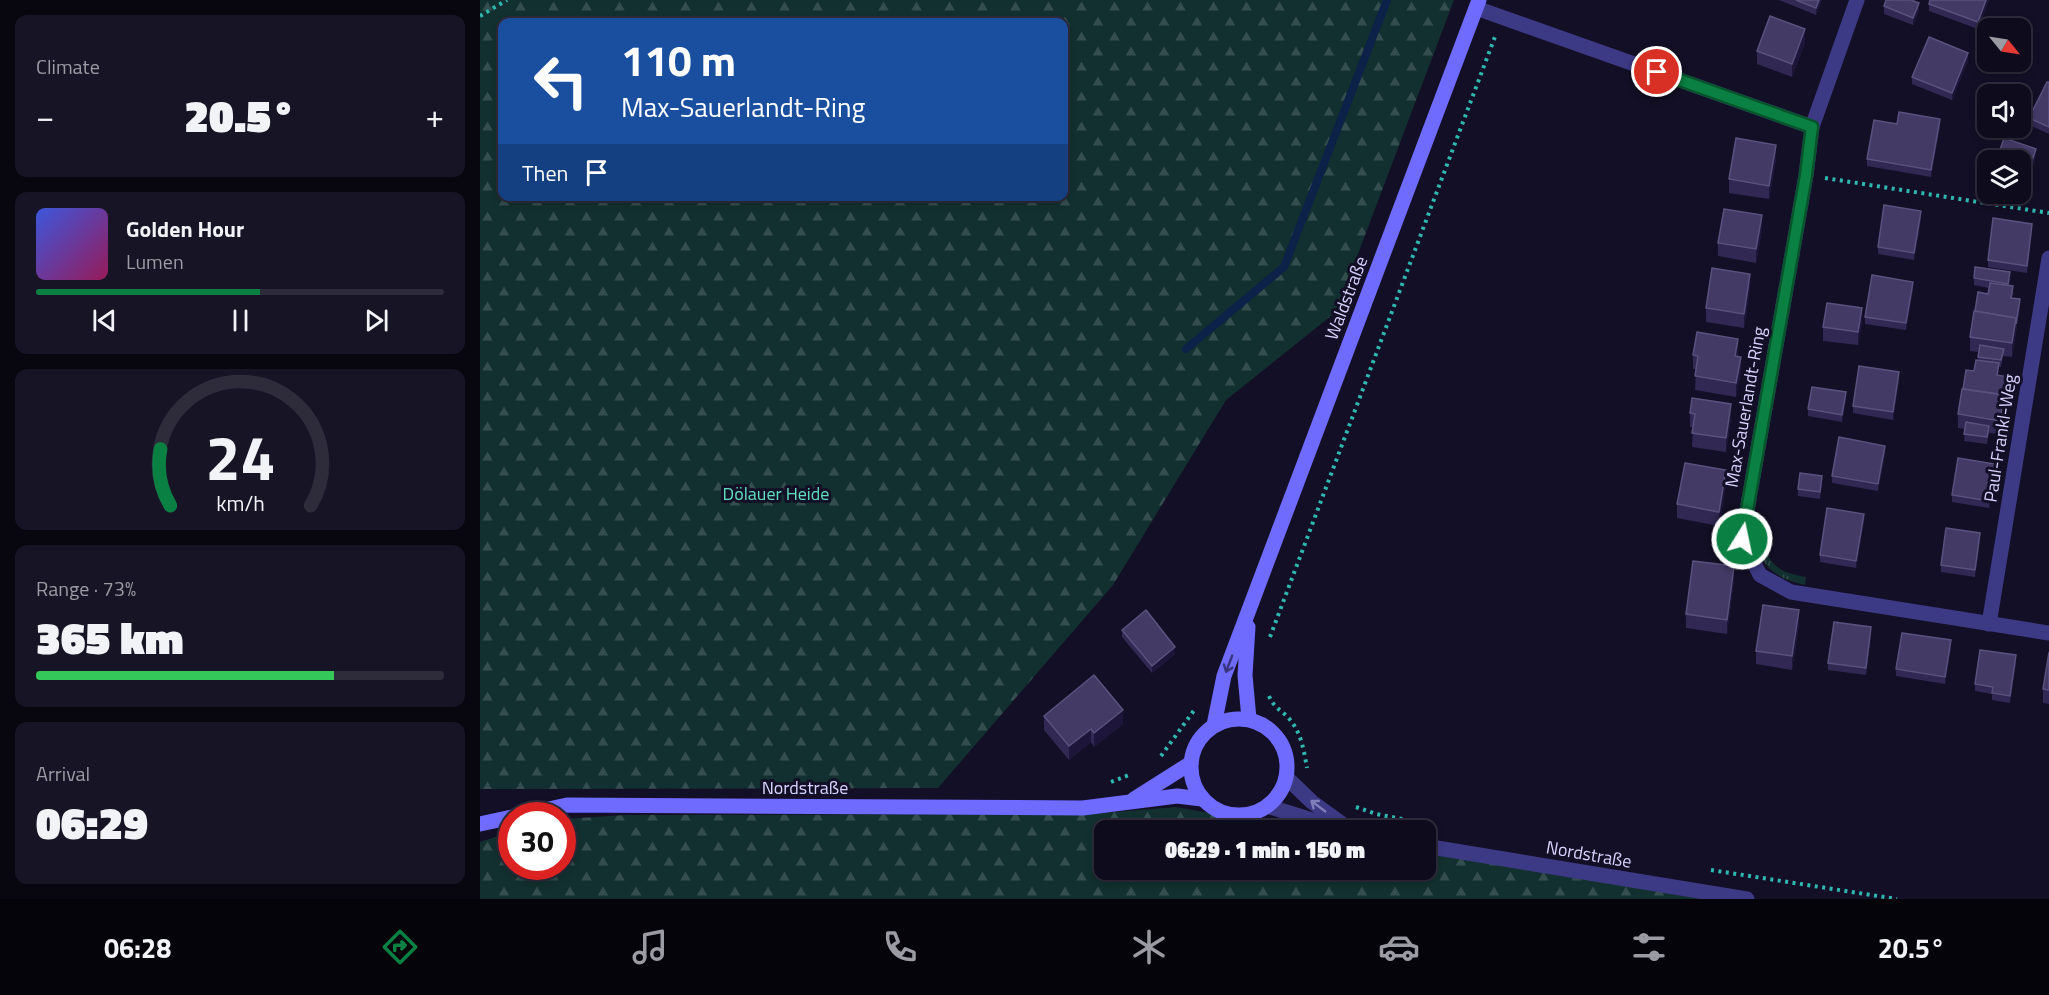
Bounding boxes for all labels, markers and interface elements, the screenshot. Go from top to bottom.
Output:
north arrow [1977,18,2031,72]
map controls [1977,18,2031,204]
text: 110 m [621,28,736,92]
icon: left [522,42,600,120]
pin [1631,46,1682,97]
text: Climate [36,51,100,82]
icon: arrive [1640,55,1673,88]
text: 20.5° [184,81,296,149]
button: sound [1977,84,2031,138]
text: Max-Sauerlandt-Ring [621,86,865,127]
text: − [36,91,54,141]
text: + [426,91,444,141]
button: layers [1977,150,2031,204]
text: Then [522,156,568,190]
icon: arrive [580,156,613,189]
text: Golden Hour [126,212,244,246]
text: Lumen [126,246,184,277]
street label: Waldstraße [1318,252,1374,344]
icon: previous [88,304,121,337]
icon: pause [224,304,257,337]
icon: next [360,304,393,337]
street label: Max-Sauerlandt-Ring [1718,324,1772,490]
street label: Paul-Frankl-Weg [1977,372,2023,504]
text: 24 [205,410,275,505]
park label: Dölauer Heide [723,480,829,507]
text: km/h [216,488,264,520]
position arrow [1710,507,1774,571]
text: Range · 73% [36,573,136,604]
text: 365 km [36,603,184,671]
one-way arrow [1222,654,1233,673]
text: Arrival [36,758,90,789]
street label: Nordstraße [762,774,848,801]
text: 06:29 [36,788,148,856]
one-way arrow [1310,799,1326,812]
speed limit sign: 30 [498,802,576,880]
text: 06:29 · 1 min · 150 m [1165,833,1365,867]
street label: Nordstraße [1544,833,1634,875]
icon: directions [379,926,421,968]
icon: music [629,926,671,968]
icon: phone [879,926,921,968]
icon: climate [1128,926,1170,968]
icon: car [1378,926,1420,968]
icon: filters [1628,926,1670,968]
text: 06:28 [104,927,171,968]
text: 20.5° [1878,927,1945,968]

